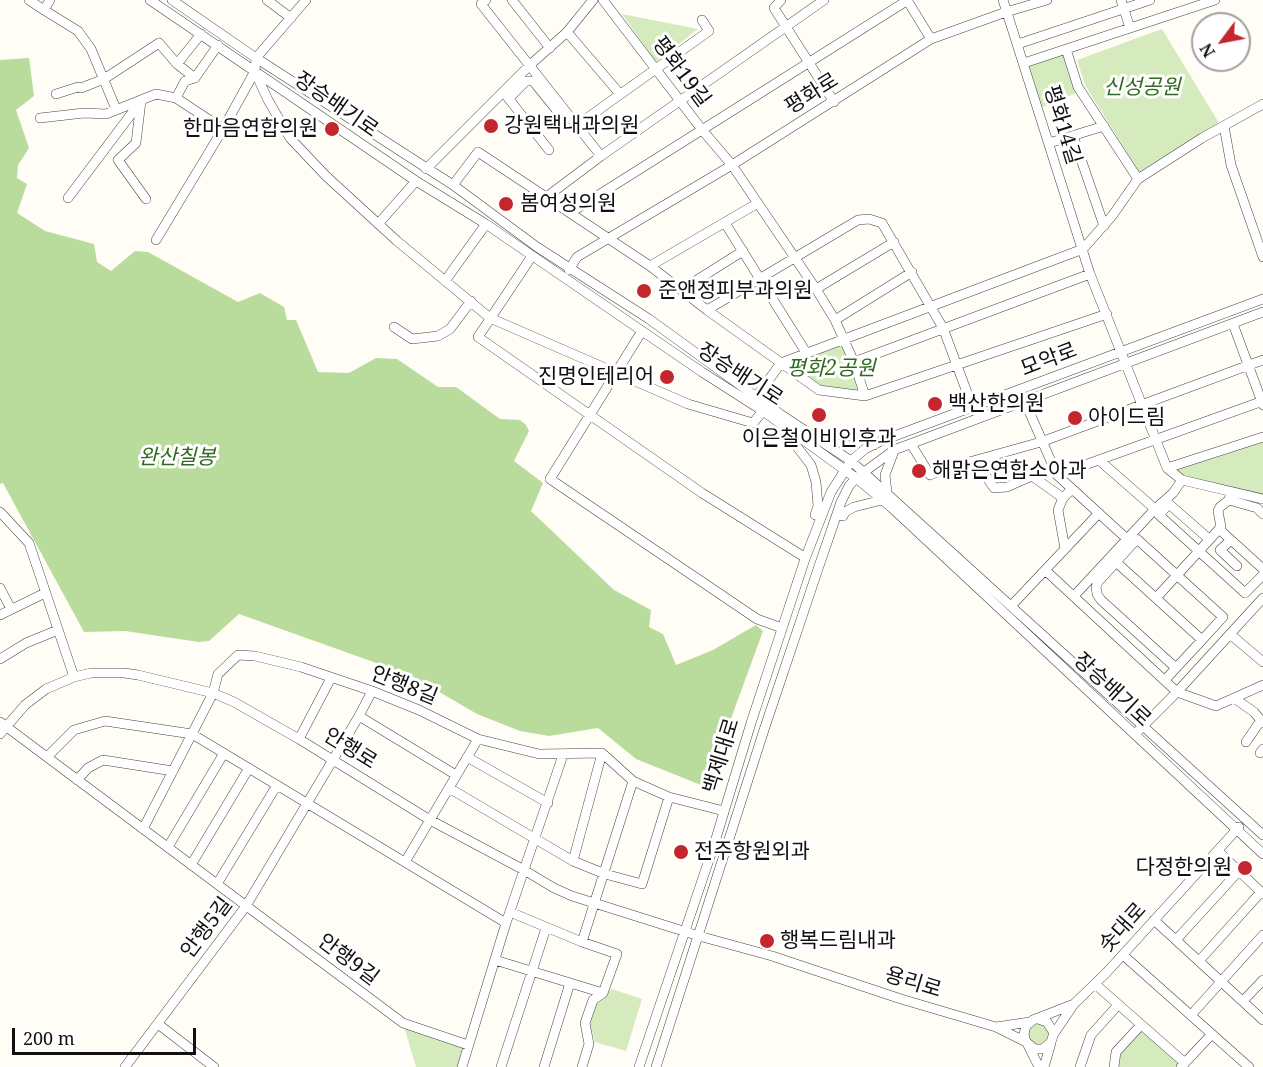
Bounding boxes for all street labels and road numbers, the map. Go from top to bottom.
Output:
street label: 평화19길 [646,32,716,112]
street label: 장승배기로 [289,67,383,143]
street label: 평화로 [781,68,843,120]
street label: 평화14길 [1038,82,1086,168]
street label: 장승배기로 [693,338,787,412]
street label: 모악로 [1017,338,1081,382]
street label: 장승배기로 [1068,648,1156,732]
street label: 안행8길 [367,661,441,711]
street label: 백제대로 [699,715,745,797]
street label: 안행로 [319,723,381,775]
street label: 안행5길 [176,893,238,963]
street label: 솟대로 [1094,898,1152,958]
street label: 안행9길 [313,929,383,991]
street label: 용리로 [882,962,944,1004]

